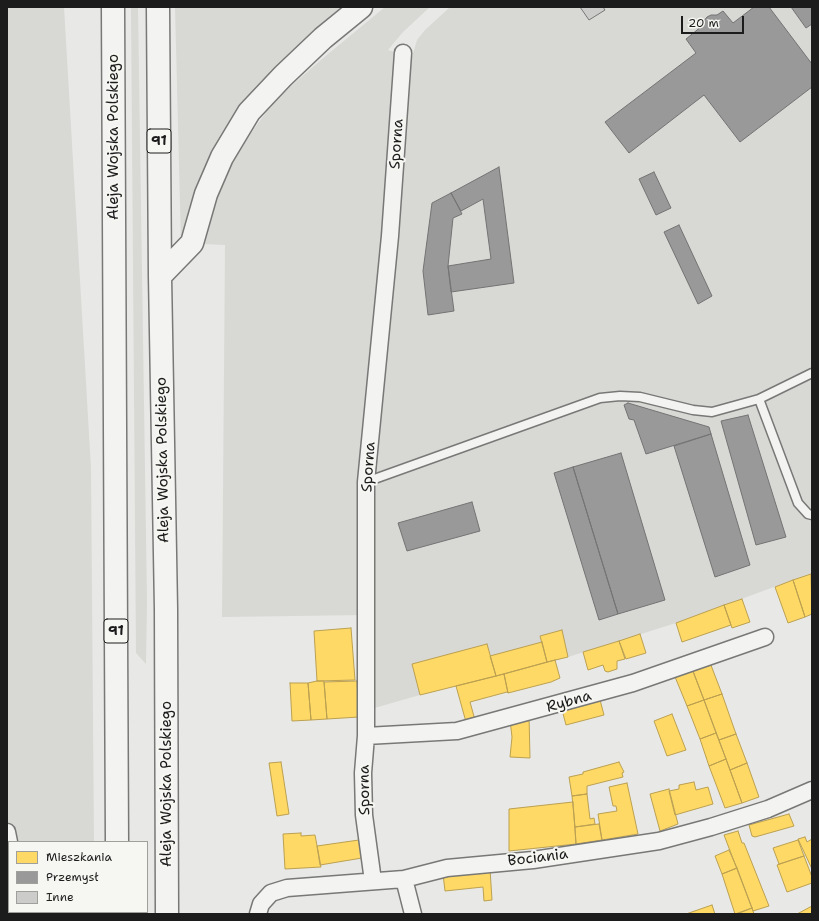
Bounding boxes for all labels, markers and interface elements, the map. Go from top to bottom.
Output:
scale bar [683,8,746,34]
text: 20 m [688,15,719,31]
street label: Aleja Wojska Polskiego [105,54,123,220]
street label: Sporna [386,118,408,170]
road number: 91 [147,129,171,153]
street label: Aleja Wojska Polskiego [153,377,173,543]
street label: Sporna [358,441,380,493]
road number: 91 [104,619,128,643]
street label: Rybna [544,687,594,717]
street label: Aleja Wojska Polskiego [158,701,176,867]
street label: Sporna [356,765,374,815]
legend [8,841,148,913]
street label: Bociania [507,845,569,871]
text: Mieszkania [46,849,112,865]
text: Przemysł [46,869,99,885]
text: Inne [46,889,74,905]

